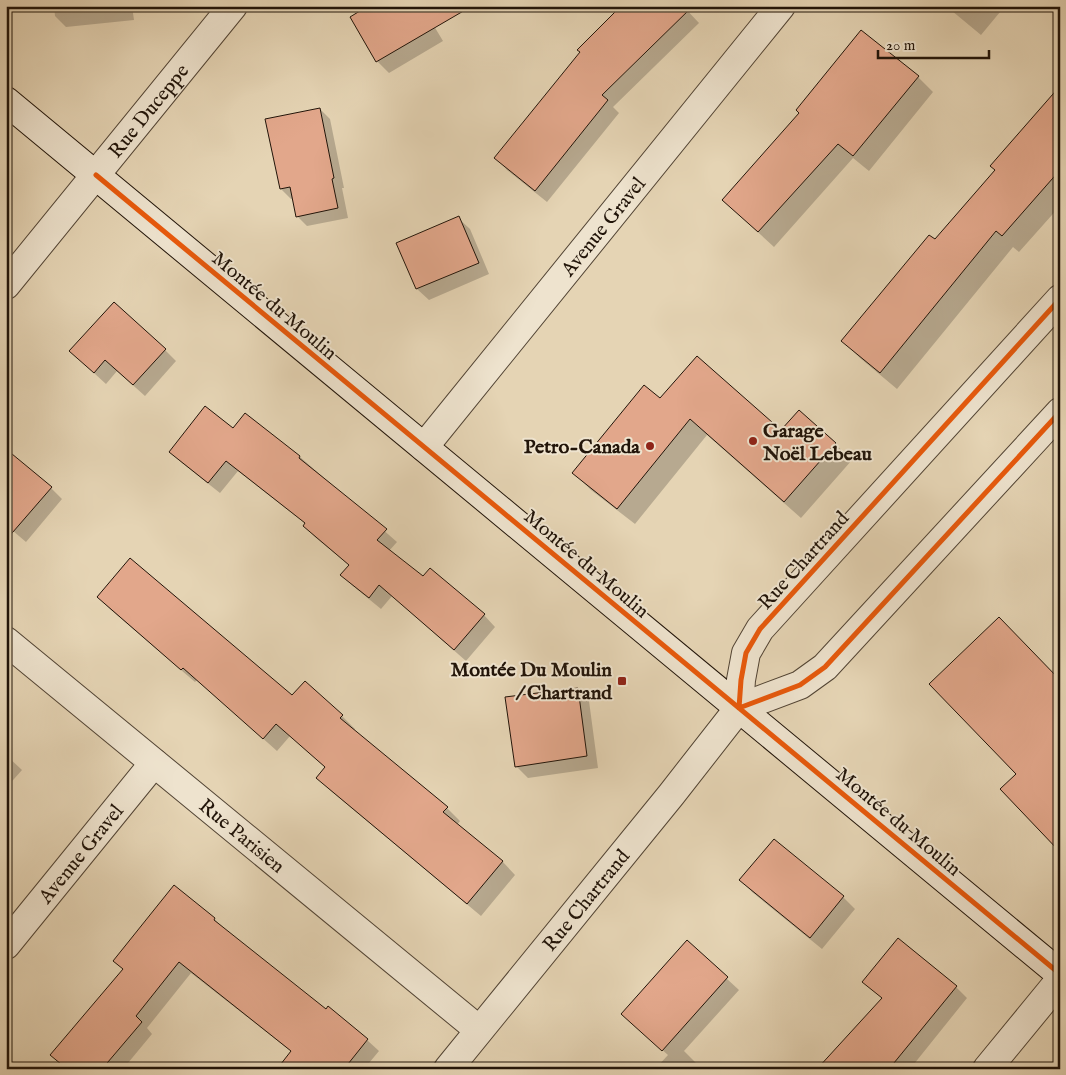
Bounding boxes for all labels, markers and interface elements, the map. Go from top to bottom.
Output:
scale bar [878,28,990,60]
text: 20 m [886,36,916,55]
street label: Rue Duceppe [103,59,195,164]
street label: Avenue Gravel [556,172,652,283]
street label: Montée du Moulin [206,246,342,366]
place label: Garage Noël Lebeau [762,419,873,467]
place label: Petro-Canada [524,435,640,460]
marker: Garage Noël Lebeau [747,435,759,447]
marker: Petro-Canada [644,440,656,452]
street label: Montée du Moulin [518,504,654,624]
street label: Rue Chartrand [753,506,855,615]
place label: Montée Du Moulin / Chartrand [451,658,613,706]
marker: Montée Du Moulin / Chartrand [616,675,628,687]
street label: Montée du Moulin [830,762,966,882]
street label: Rue Parisien [193,794,290,879]
street label: Avenue Gravel [33,799,130,910]
street label: Rue Chartrand [538,845,636,957]

